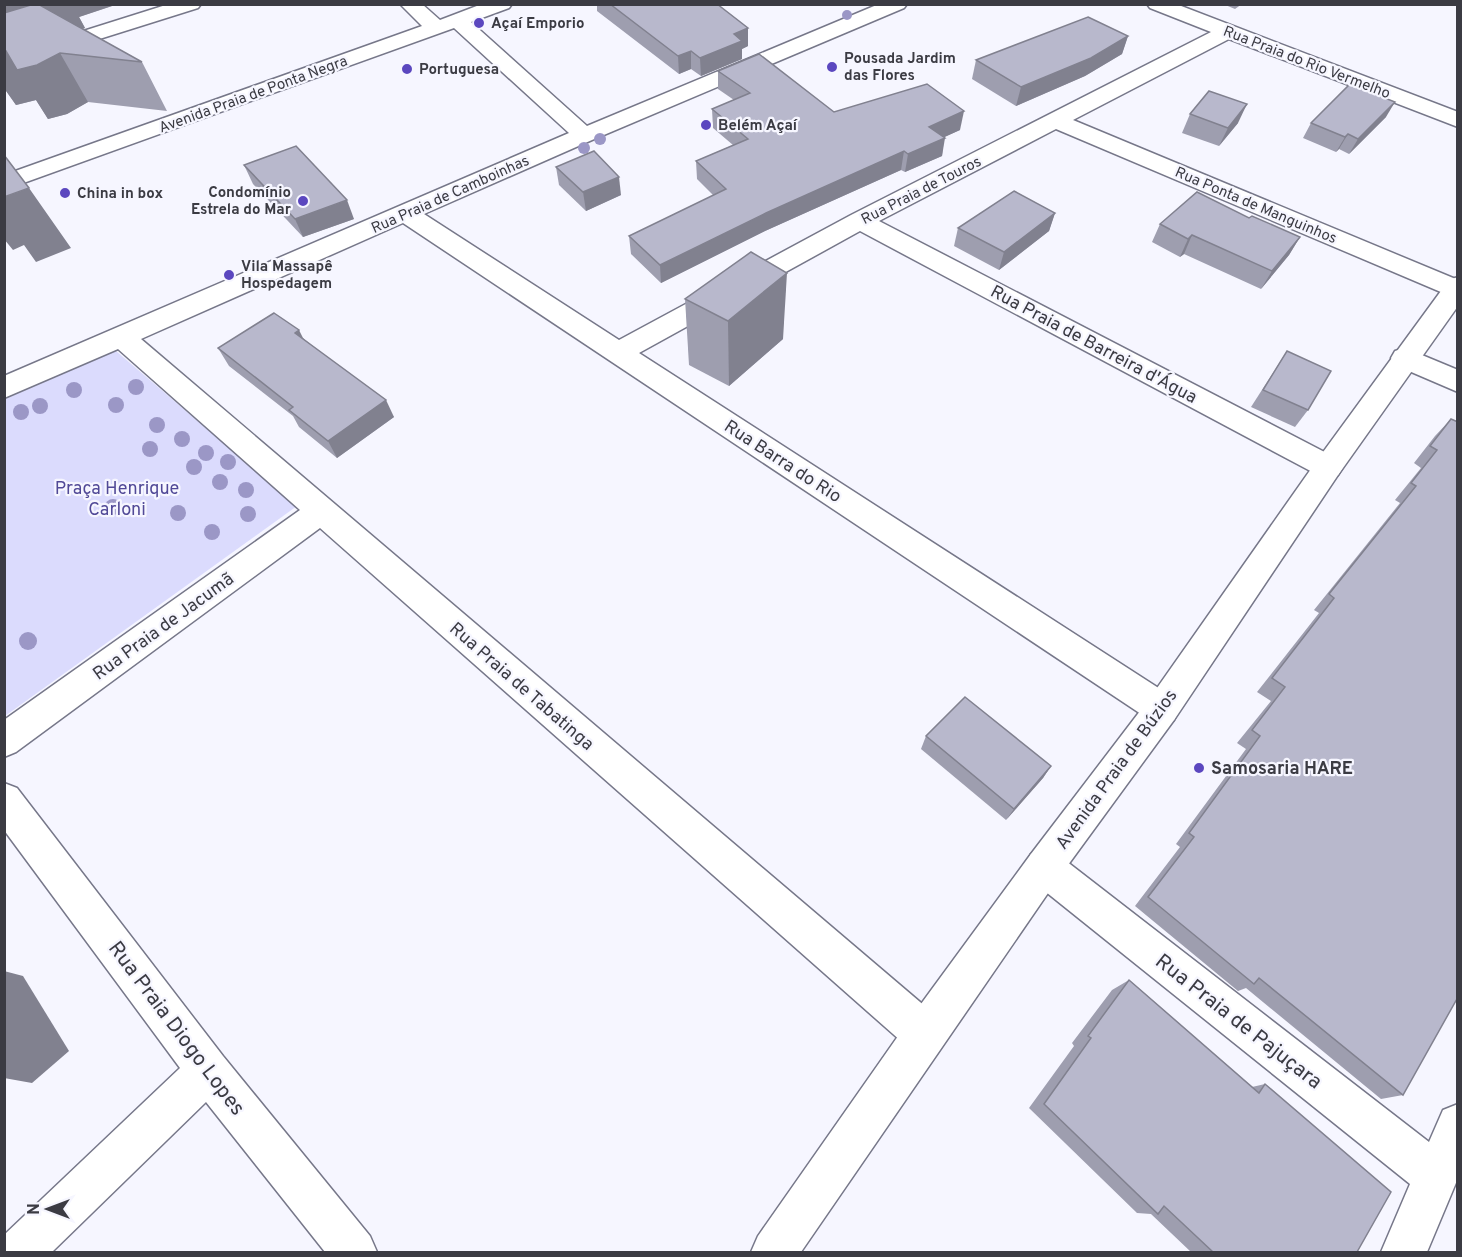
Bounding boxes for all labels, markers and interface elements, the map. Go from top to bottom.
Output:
place label: Açaí Emporio [491,15,585,34]
marker: Açaí Emporio [472,16,486,30]
street label: Rua Praia do Rio Vermelho [1220,23,1393,104]
place label: Pousada Jardim das Flores [844,50,956,86]
street label: Avenida Praia de Ponta Negra [157,52,350,138]
marker: Pousada Jardim das Flores [825,60,839,74]
place label: Portuguesa [419,61,499,80]
marker: Portuguesa [400,62,414,76]
place label: Belém Açaí [718,117,799,136]
marker: Belém Açaí [699,118,713,132]
street label: Rua Praia de Camboinhas [369,152,533,239]
street label: Rua Praia de Touros [858,153,985,230]
street label: Rua Ponta de Manguinhos [1172,164,1339,249]
place label: Condomínio Estrela do Mar [191,184,292,220]
place label: China in box [77,185,164,204]
marker: China in box [58,186,72,200]
marker: Condomínio Estrela do Mar [296,194,310,208]
place label: Vila Massapê Hospedagem [241,258,333,294]
marker: Vila Massapê Hospedagem [222,268,236,282]
street label: Rua Praia de Barreira d'Água [986,279,1202,410]
street label: Rua Barra do Rio [719,416,845,509]
park label: Praça Henrique Carloni [55,478,179,522]
street label: Rua Praia de Jacumã [89,568,239,686]
street label: Rua Praia de Tabatinga [444,618,598,756]
street label: Avenida Praia de Búzios [1051,685,1183,855]
place label: Samosaria HARE [1211,758,1353,781]
marker: Samosaria HARE [1192,761,1206,775]
street label: Rua Praia Diogo Lopes [101,936,250,1121]
street label: Rua Praia de Pajuçara [1149,948,1327,1096]
north arrow [18,1179,78,1239]
text: N [25,1203,45,1215]

